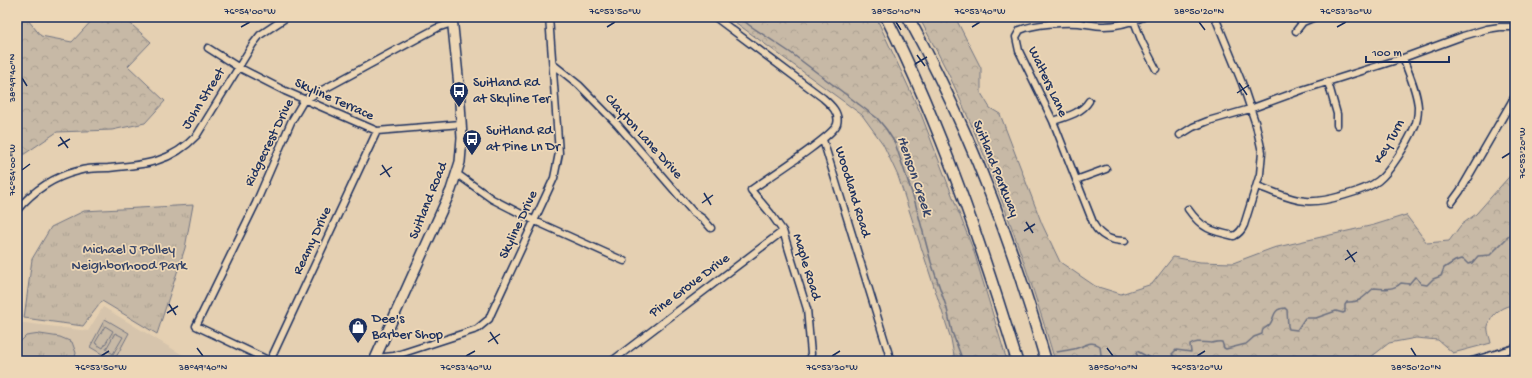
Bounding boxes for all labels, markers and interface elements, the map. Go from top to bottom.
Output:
text: 76°54'00"W [223,6,276,18]
text: 76°53'50"W [588,6,641,18]
text: 38°50'10"N [870,6,921,18]
text: 76°53'40"W [954,6,1006,18]
text: 38°50'20"N [1173,6,1224,18]
text: 76°53'30"W [1319,6,1372,18]
scale bar [1366,38,1449,64]
street label: Walters Lane [1023,44,1071,121]
text: 100 m [1371,47,1402,61]
text: 38°49'40"N [7,53,19,103]
street label: John Street [178,64,230,133]
street label: Skyline Terrace [292,75,377,125]
place label: Suitland Rd at Skyline Ter [473,75,551,108]
bus stop icon: Suitland Rd at Skyline Ter [448,80,470,108]
street label: Clayton Lane Drive [600,91,686,184]
street label: Ridgecrest Drive [241,96,299,190]
street label: Key Turn [1370,116,1410,167]
street label: Suitland Parkway [968,118,1022,220]
place label: Suitland Rd at Pine Ln Dr [486,123,561,156]
text: 76°53'20"W [1517,127,1529,180]
bus stop icon: Suitland Rd at Pine Ln Dr [461,128,483,156]
water label: Henson Creek [892,134,936,219]
text: 76°54'00"W [7,144,19,197]
street label: Woodland Road [830,144,874,241]
street label: Suitland Road [406,158,453,242]
street label: Skyline Drive [496,187,543,262]
street label: Reamy Drive [290,204,336,278]
street label: Maple Road [788,232,825,304]
park label: Michael J Polley Neighborhood Park [72,242,188,275]
street label: Pine Grove Drive [646,250,734,322]
place label: Dee's Barber Shop [371,311,443,344]
shop icon: Dee's Barber Shop [347,316,369,344]
text: 76°53'50"W [74,362,127,374]
text: 38°49'40"N [178,362,228,374]
text: 76°53'40"W [440,362,492,374]
text: 76°53'30"W [805,362,858,374]
text: 38°50'10"N [1087,362,1138,374]
text: 76°53'20"W [1171,362,1223,374]
text: 38°50'20"N [1390,362,1441,374]

